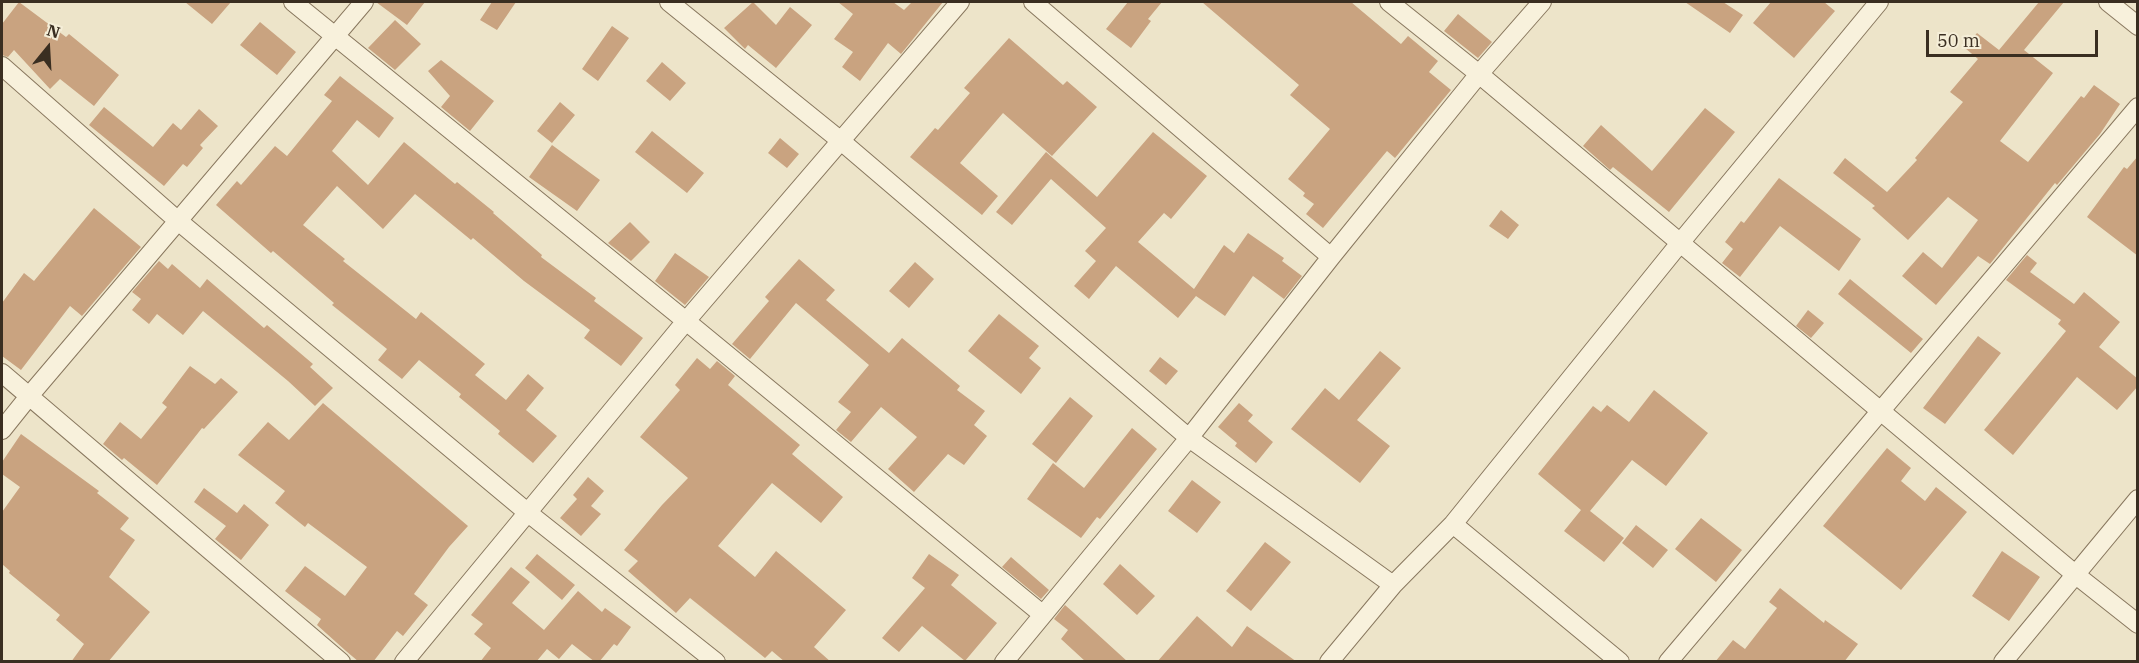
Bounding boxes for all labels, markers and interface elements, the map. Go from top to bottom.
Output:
north arrow [18,18,78,78]
scale bar [1929,18,2102,56]
text: N [44,19,63,42]
text: 50 m [1937,29,1980,52]

